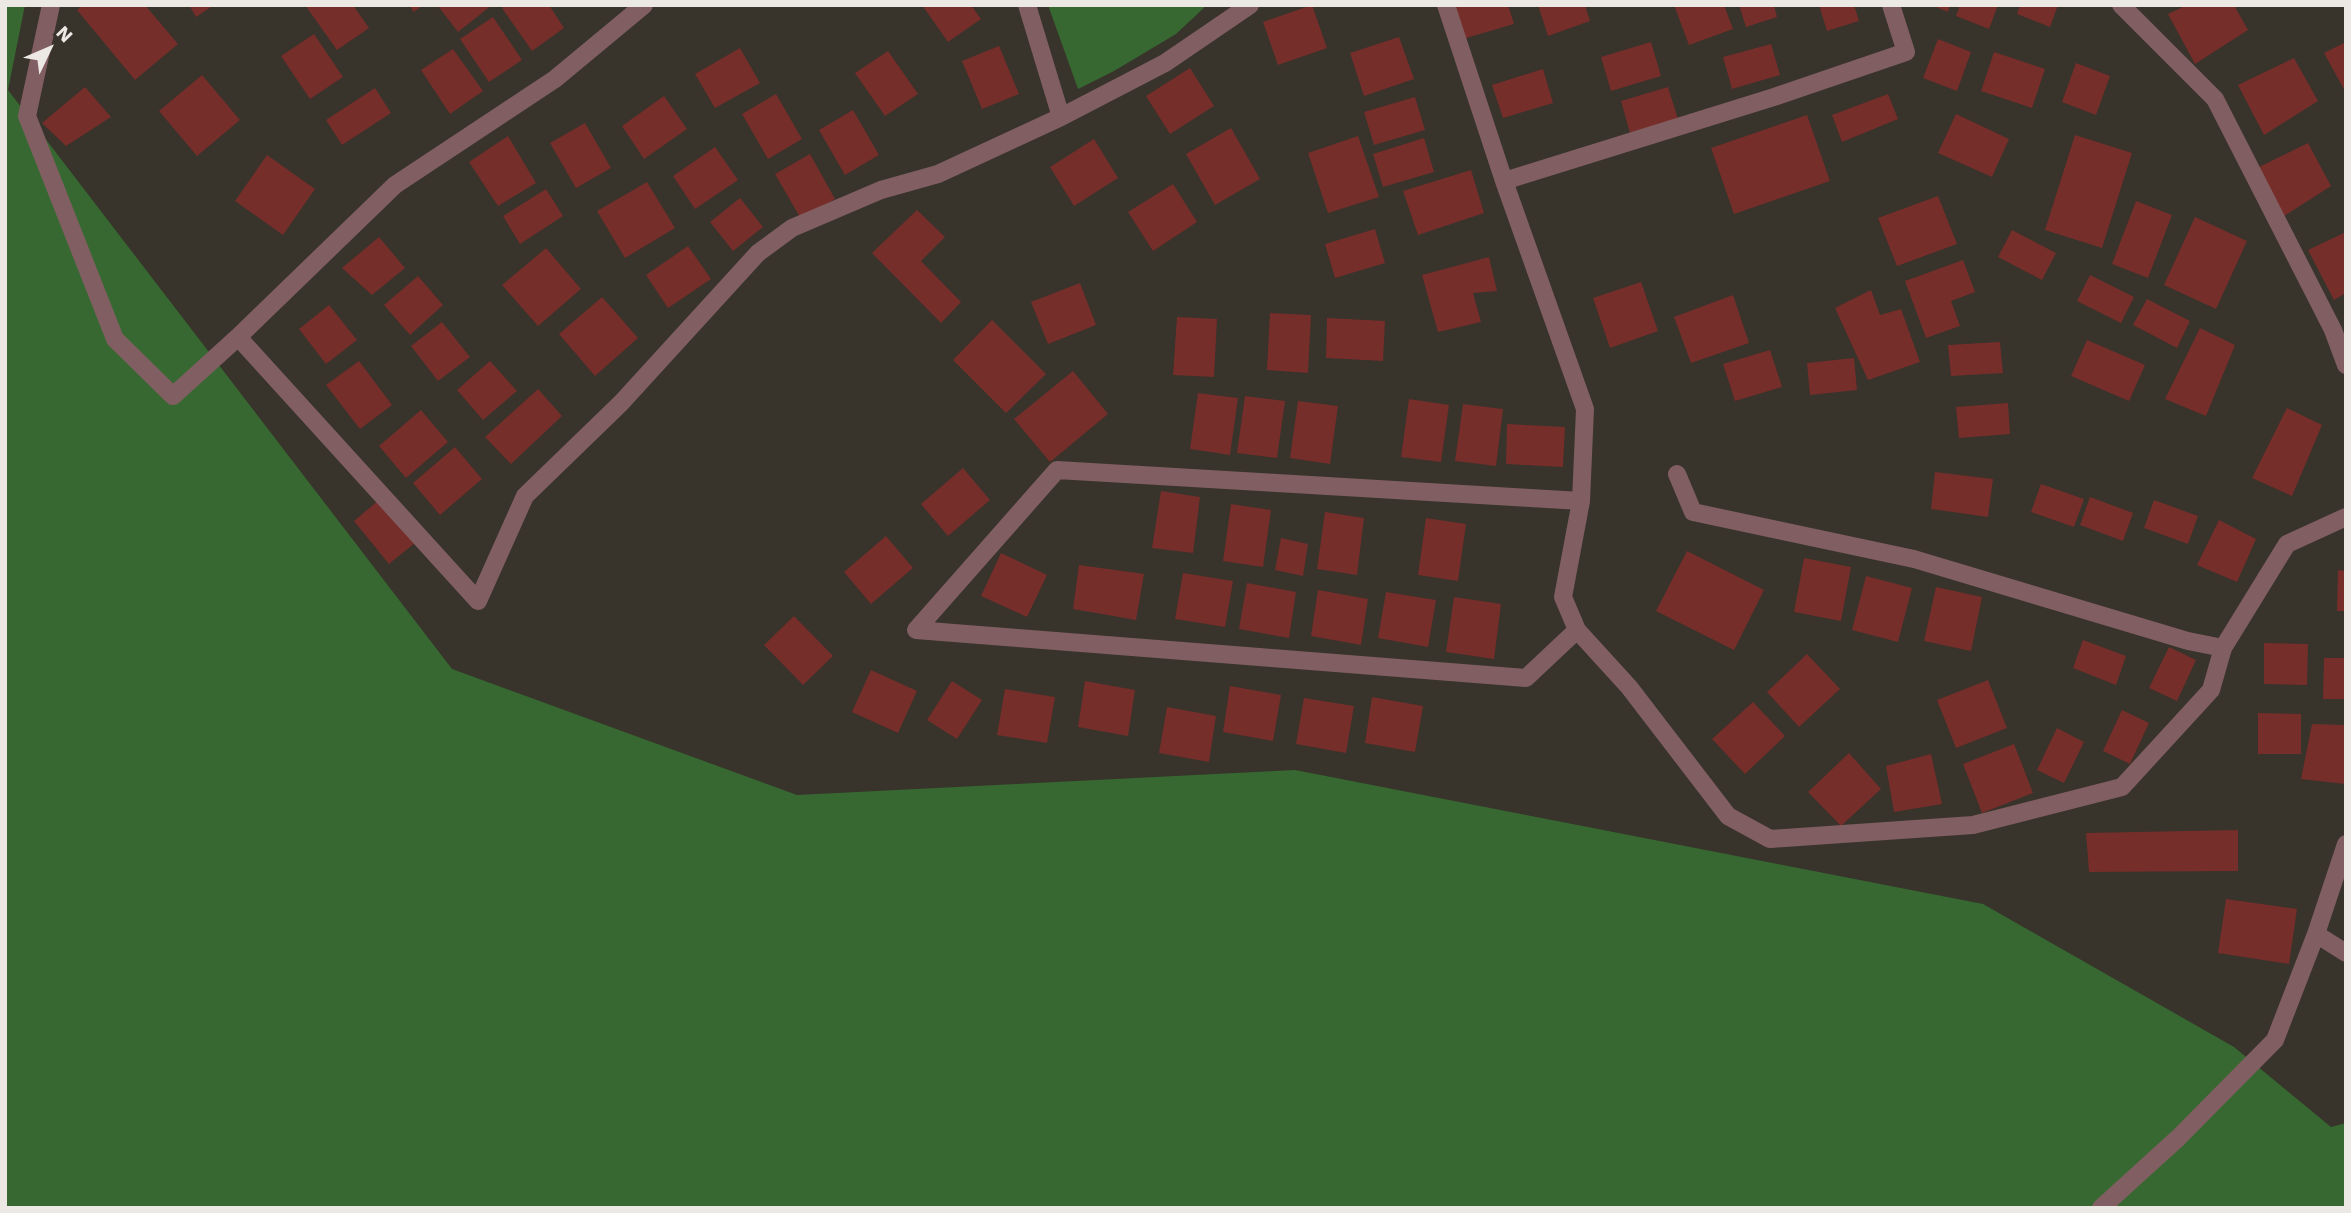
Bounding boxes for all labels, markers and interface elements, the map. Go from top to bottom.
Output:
north arrow [14,14,84,84]
text: N [51,21,78,47]

